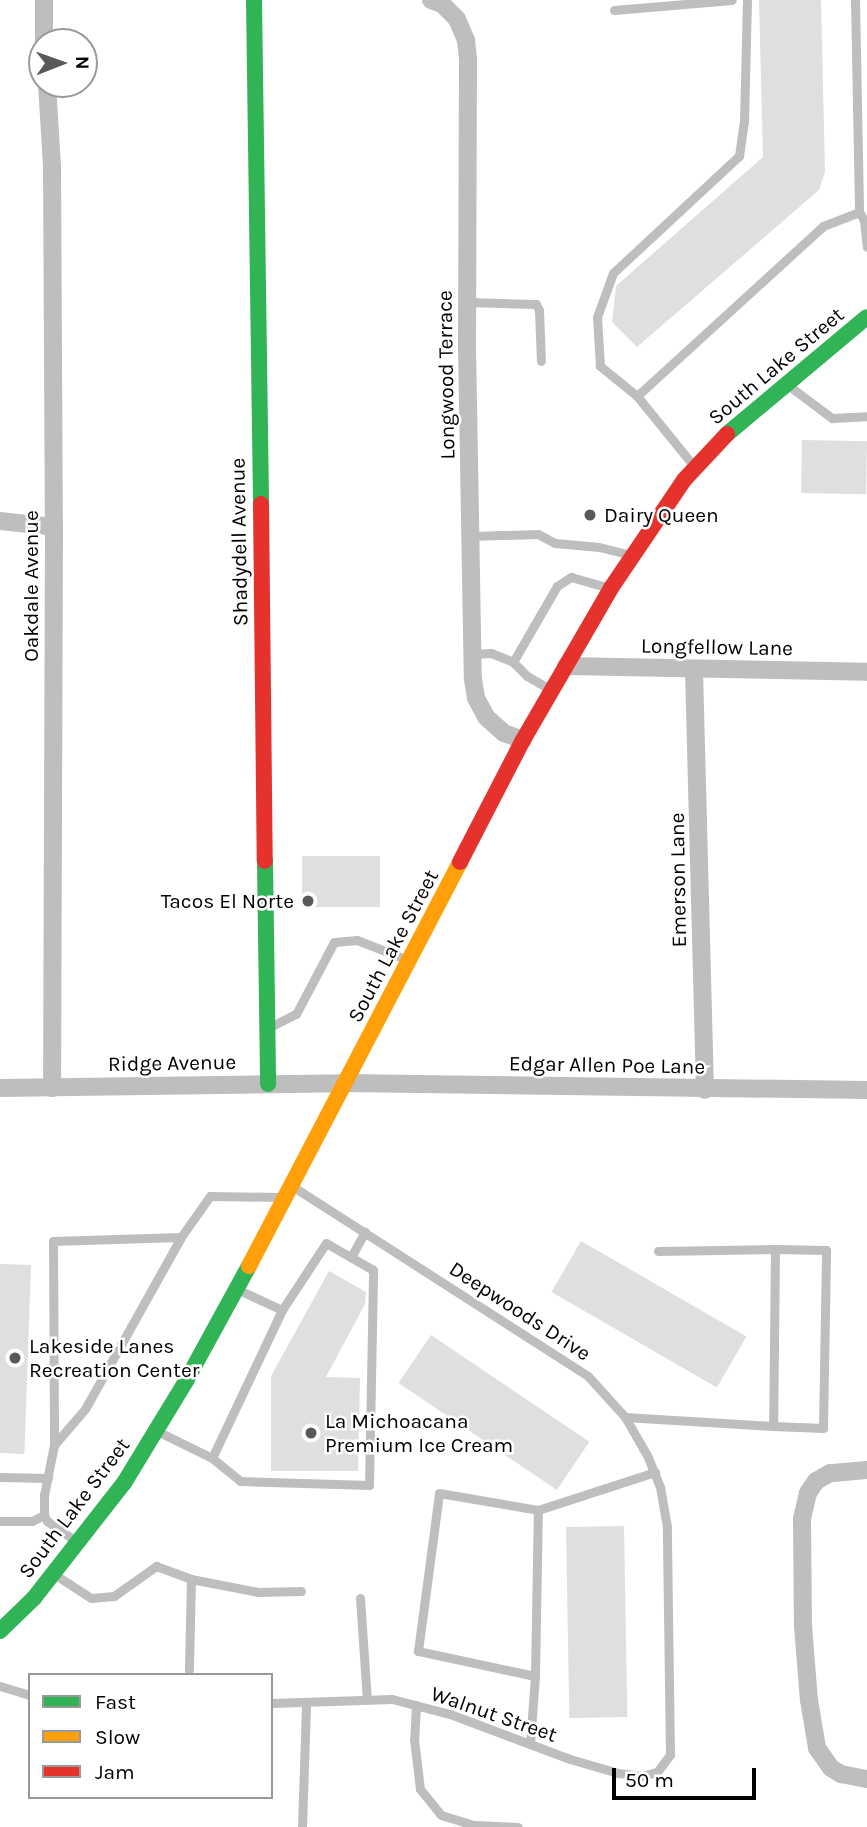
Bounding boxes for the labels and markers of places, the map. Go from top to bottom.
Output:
place label: Dairy Queen [604,502,719,528]
marker: Dairy Queen [582,507,598,523]
place label: Tacos El Norte [161,888,294,914]
marker: Tacos El Norte [300,893,316,909]
place label: Lakeside Lanes Recreation Center [29,1333,199,1383]
marker: Lakeside Lanes Recreation Center [7,1350,23,1366]
place label: La Michoacana Premium Ice Cream [325,1408,513,1458]
marker: La Michoacana Premium Ice Cream [303,1425,319,1441]

